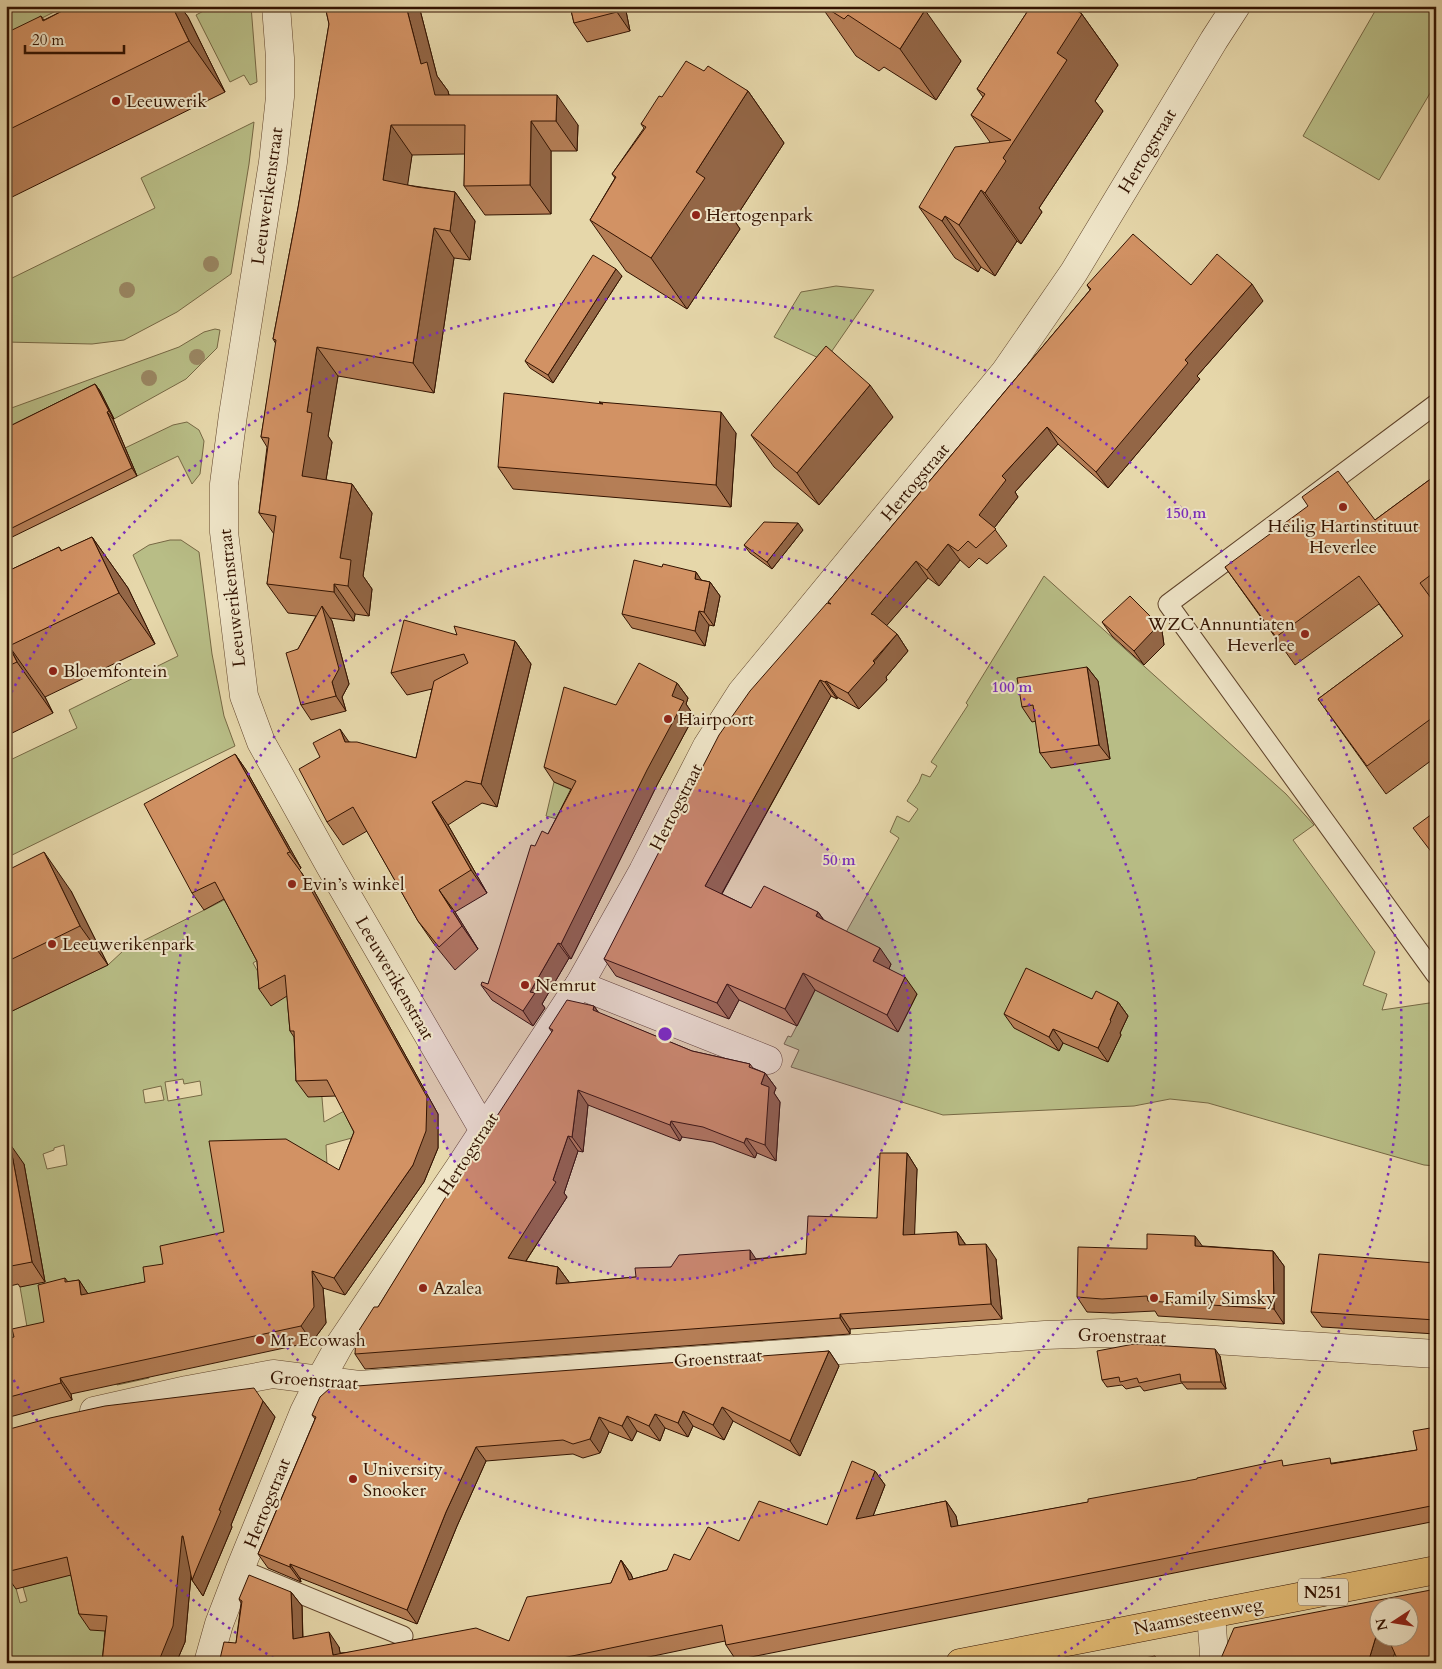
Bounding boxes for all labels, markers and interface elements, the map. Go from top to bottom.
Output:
scale bar [25,22,124,54]
text: 20 m [32,30,64,50]
place label: Leeuwerik [126,89,207,114]
marker: Leeuwerik [110,95,122,107]
street label: Hertogstraat [1112,104,1183,198]
street label: Leeuwerikenstraat [245,125,290,267]
place label: Hertogenpark [706,203,814,228]
marker: Hertogenpark [690,209,702,221]
street label: Hertogstraat [875,438,956,527]
marker: Heilig Hartinstituut Heverlee [1337,501,1349,513]
text: 150 m [1166,503,1207,523]
place label: Heilig Hartinstituut Heverlee [1267,514,1419,560]
street label: Leeuwerikenstraat [213,527,252,668]
place label: WZC Annuntiaten Heverlee [1147,612,1296,658]
marker: WZC Annuntiaten Heverlee [1299,628,1311,640]
place label: Bloemfontein [63,659,168,684]
marker: Bloemfontein [47,665,59,677]
text: 100 m [992,677,1033,697]
place label: Hairpoort [678,707,754,732]
marker: Hairpoort [662,713,674,725]
street label: Hertogstraat [644,759,709,855]
text: 50 m [822,850,856,870]
place label: Evin’s winkel [302,872,405,897]
marker: Evin’s winkel [286,878,298,890]
street label: Leeuwerikenstraat [349,912,440,1045]
place label: Leeuwerikenpark [62,932,195,957]
marker: Leeuwerikenpark [46,938,58,950]
place label: Nemrut [535,973,596,998]
marker: Nemrut [519,979,531,991]
centre of rings [656,1025,674,1043]
street label: Hertogstraat [432,1107,505,1201]
place label: Azalea [433,1276,482,1301]
marker: Azalea [417,1282,429,1294]
place label: Family Simsky [1164,1286,1276,1311]
marker: Family Simsky [1148,1292,1160,1304]
street label: Groenstraat [1077,1322,1167,1351]
place label: Mr Ecowash [270,1328,366,1353]
marker: Mr Ecowash [254,1334,266,1346]
street label: Groenstraat [673,1343,763,1374]
street label: Groenstraat [269,1365,359,1396]
street label: Hertogstraat [238,1454,297,1552]
place label: University Snooker [363,1457,444,1503]
marker: University Snooker [347,1473,359,1485]
road number: N251 [1298,1578,1348,1605]
street label: Naamsesteenweg [1131,1592,1266,1641]
north arrow [1370,1596,1420,1646]
text: N [1371,1617,1392,1633]

